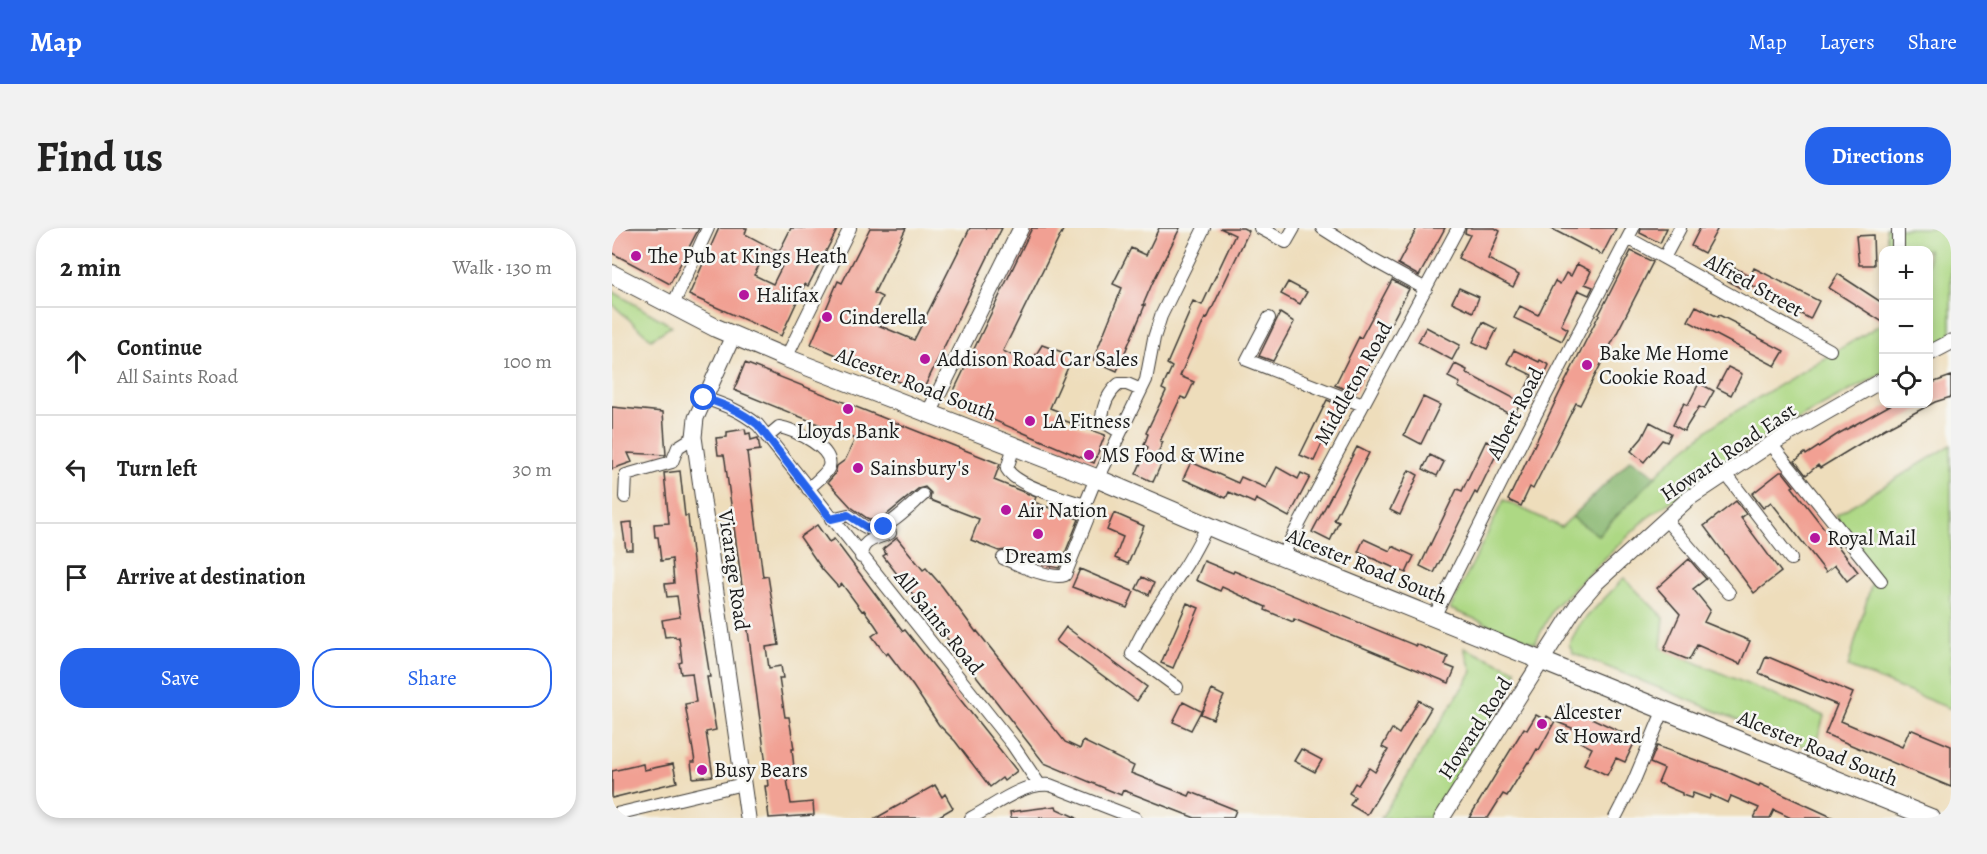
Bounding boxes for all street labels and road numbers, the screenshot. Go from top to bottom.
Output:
street label: Alfred Street [1699,246,1808,324]
street label: Middleton Road [1307,316,1399,450]
street label: Alcester Road South [830,340,1001,428]
street label: Albert Road [1479,361,1550,465]
street label: Howard Road East [1655,396,1801,508]
street label: Vicarage Road [712,507,756,633]
street label: Alcester Road South [1282,521,1451,611]
street label: All Saints Road [887,563,990,681]
street label: Howard Road [1431,671,1519,785]
street label: Alcester Road South [1733,703,1902,793]

